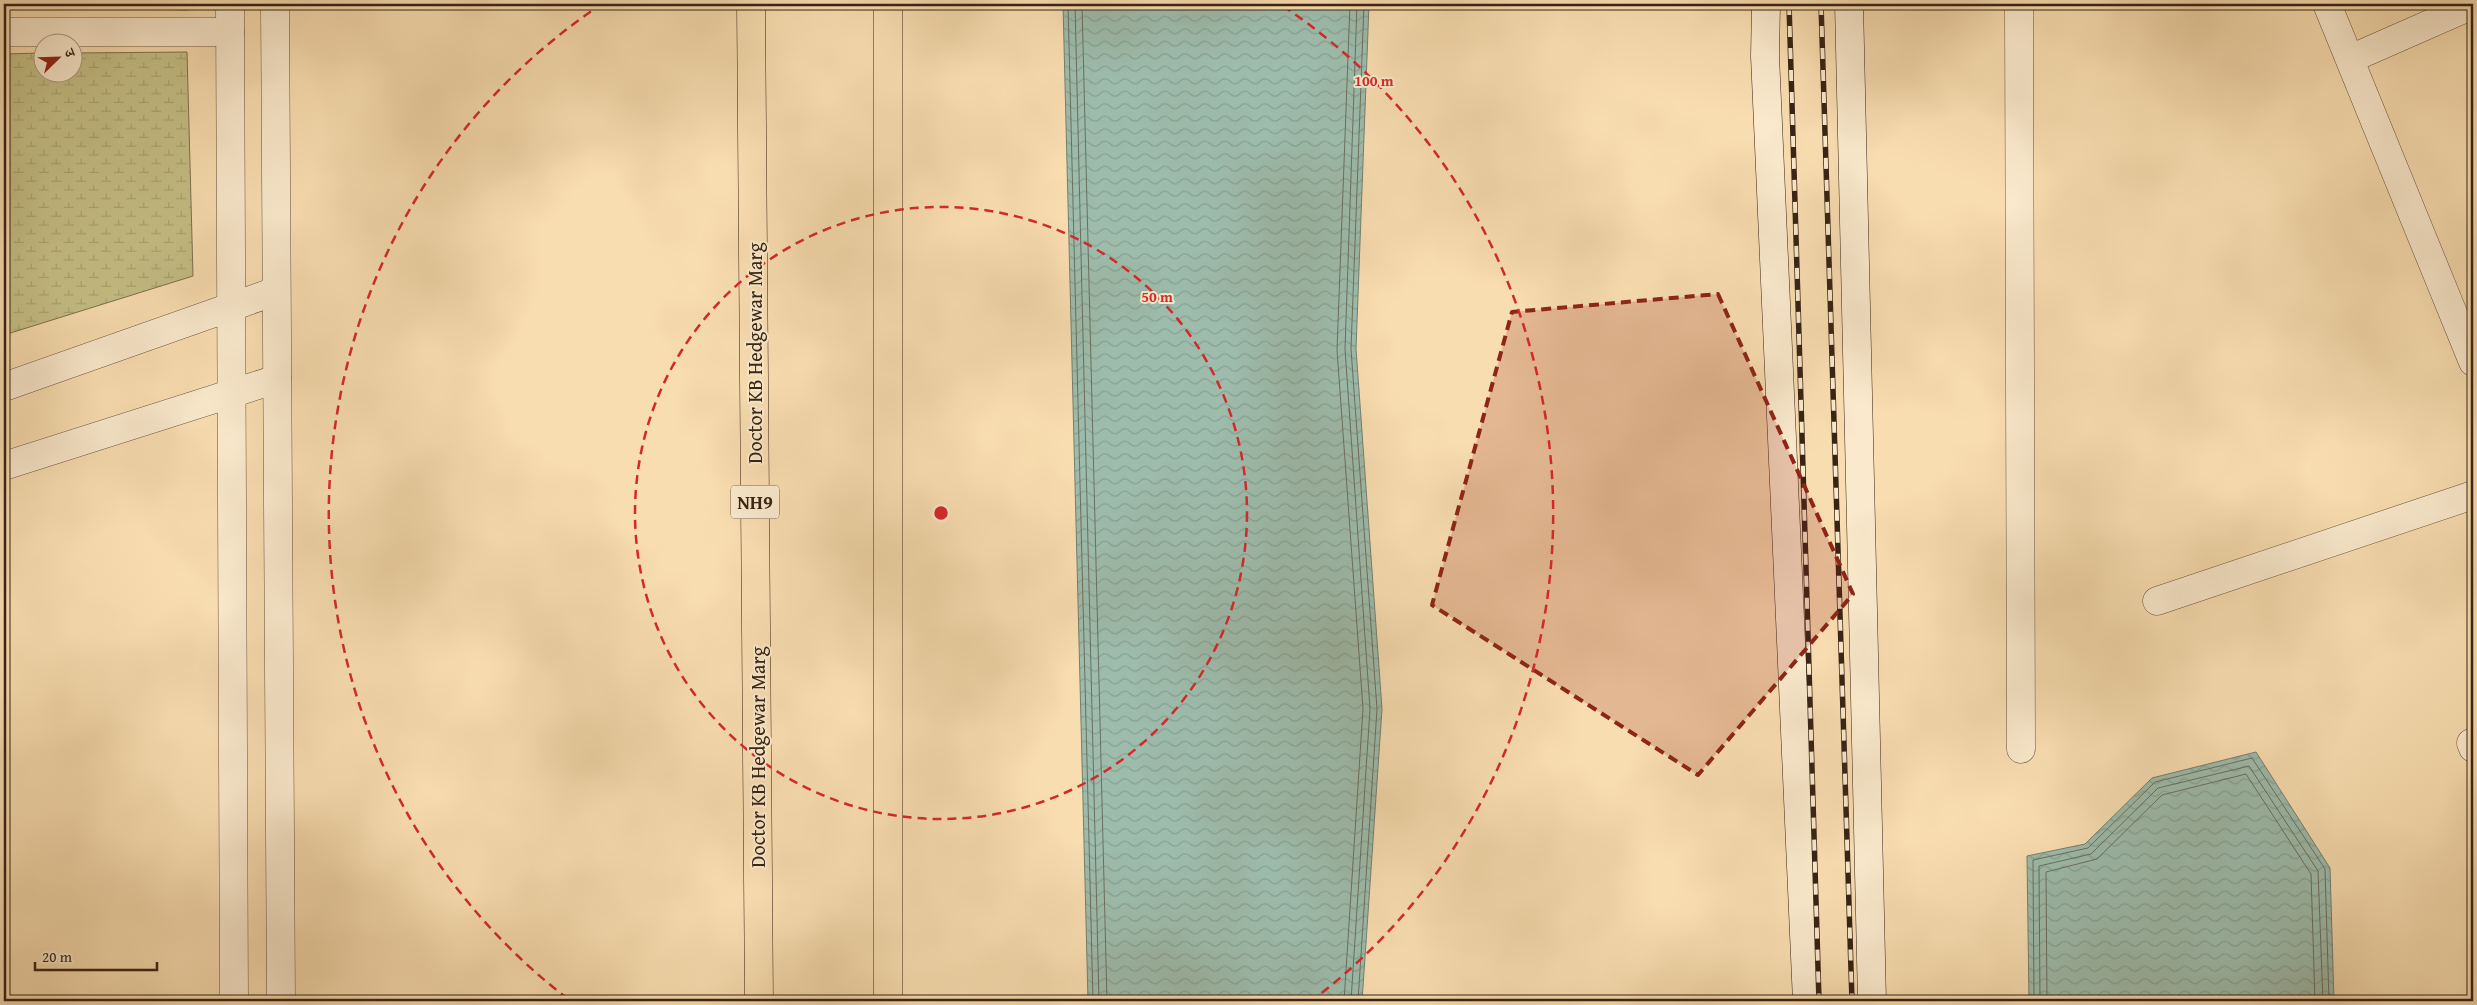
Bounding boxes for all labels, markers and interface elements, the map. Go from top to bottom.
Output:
north arrow [32,32,82,82]
text: उ [59,45,81,61]
text: 100 m [1354,70,1394,91]
street label: Doctor KB Hedgewar Marg [740,242,769,464]
text: 50 m [1141,286,1173,307]
road number: NH9 [731,486,779,518]
centre of rings [932,504,950,522]
street label: Doctor KB Hedgewar Marg [743,646,772,868]
scale bar [35,940,158,972]
text: 20 m [42,946,73,967]

